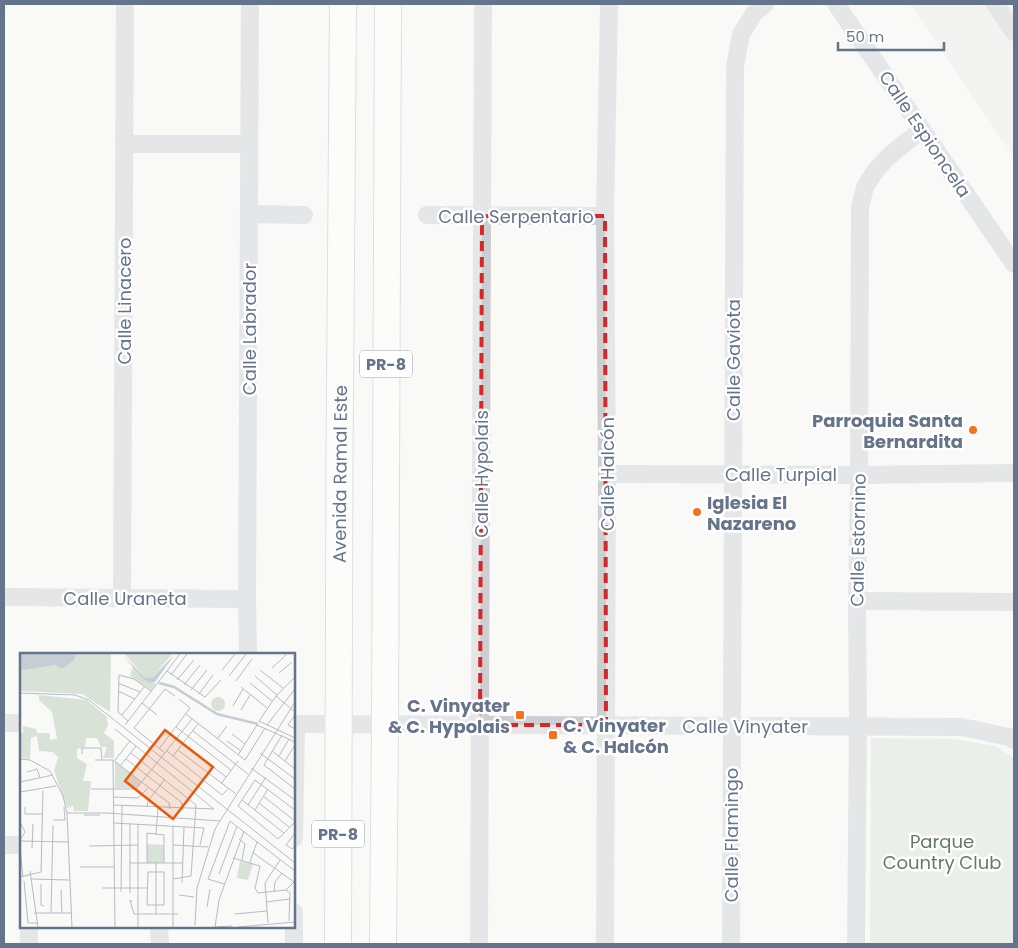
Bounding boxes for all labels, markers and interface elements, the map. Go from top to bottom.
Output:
scale bar [838,20,944,52]
text: 50 m [846,26,884,47]
street label: Calle Espioncela [873,66,977,202]
street label: Calle Serpentario [438,204,594,229]
street label: Calle Linacero [112,237,137,365]
street label: Calle Labrador [237,263,262,395]
street label: Calle Gaviota [721,299,746,421]
road number: PR-8 [360,350,412,378]
street label: Avenida Ramal Este [326,385,353,563]
place label: Parroquia Santa Bernardita [812,408,963,454]
street label: Calle Hypolais [469,410,494,538]
street label: Calle Halcón [595,417,620,531]
marker: Parroquia Santa Bernardita [967,424,979,436]
street label: Calle Turpial [725,462,837,487]
street label: Calle Estornino [844,473,872,607]
place label: Iglesia El Nazareno [707,490,796,536]
marker: Iglesia El Nazareno [691,506,703,518]
street label: Calle Uraneta [63,586,187,611]
inset map [20,653,295,928]
place label: C. Vinyater & C. Hypolais [388,693,510,739]
marker: C. Vinyater & C. Hypolais [514,709,526,721]
place label: C. Vinyater & C. Halcón [563,713,669,759]
street label: Calle Vinyater [682,714,808,739]
marker: C. Vinyater & C. Halcón [547,729,559,741]
street label: Calle Flamingo [719,768,744,902]
road number: PR-8 [312,821,364,848]
park label: Parque Country Club [883,829,1001,875]

